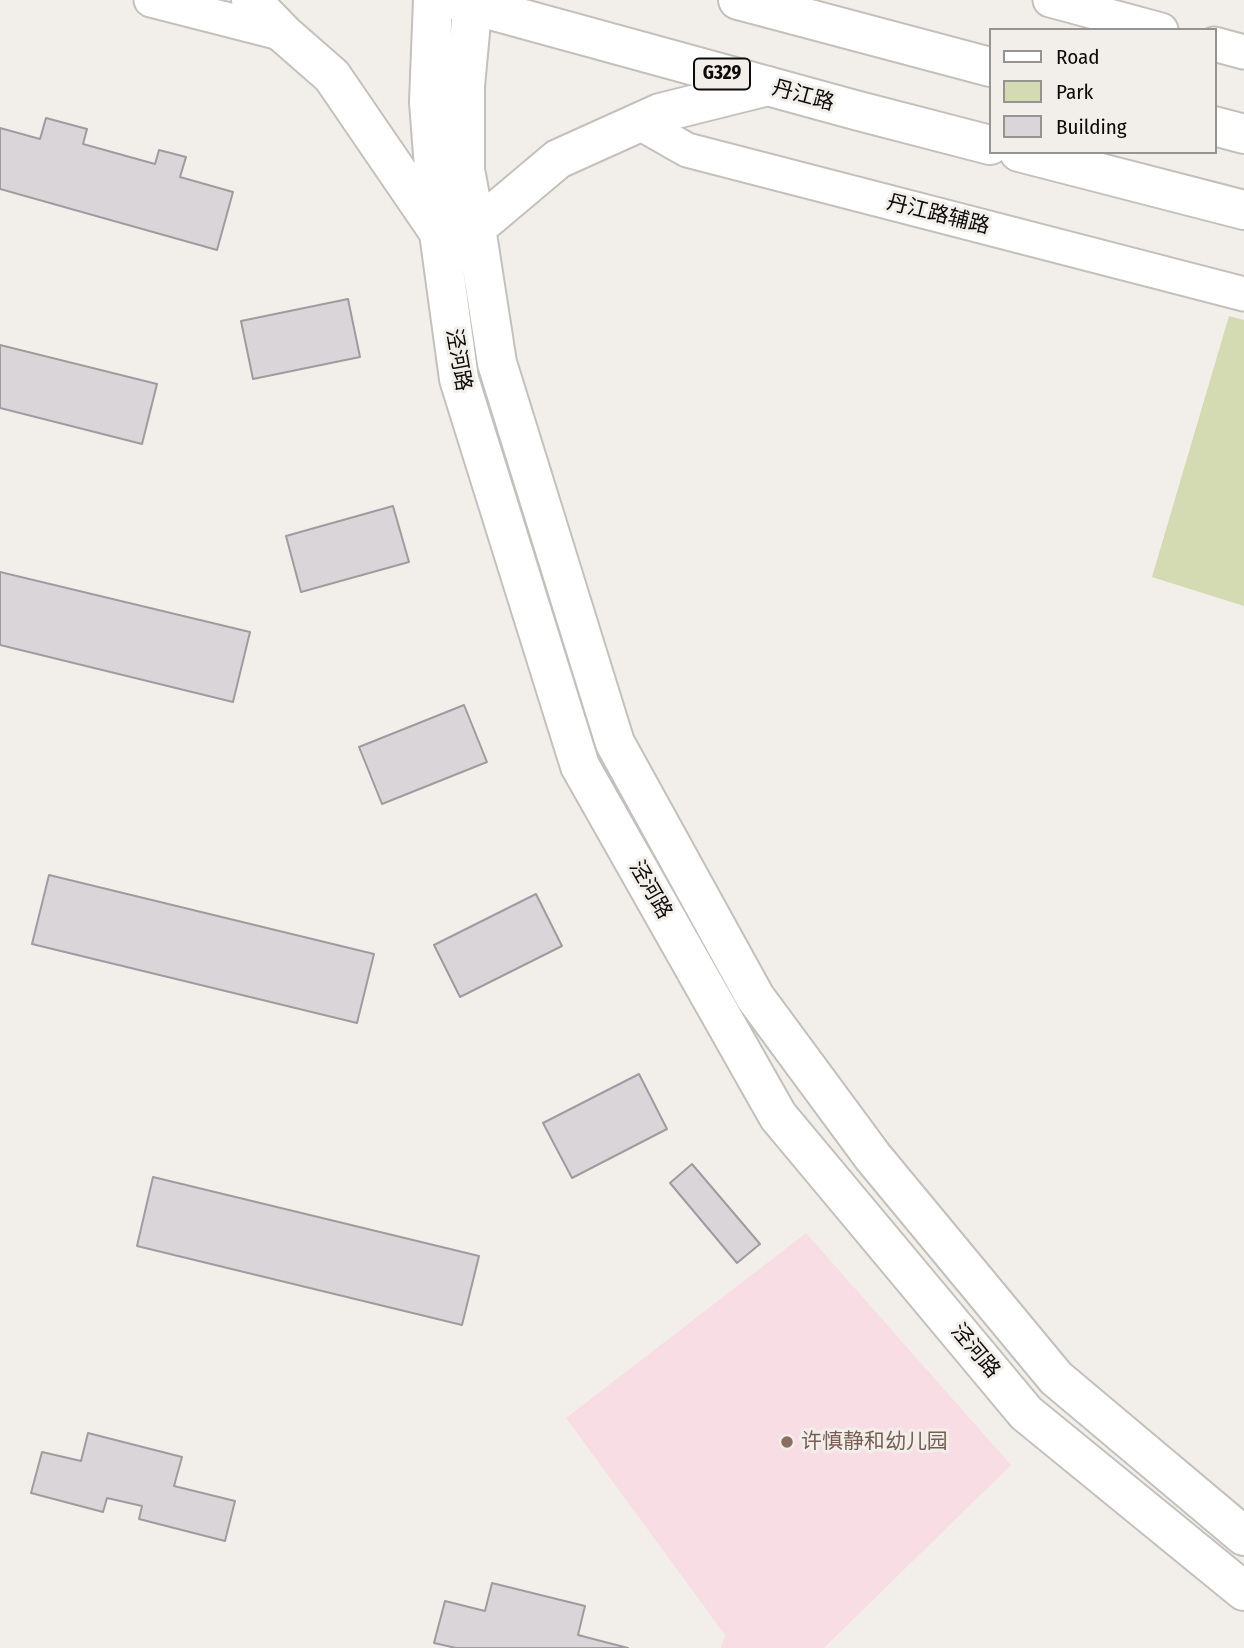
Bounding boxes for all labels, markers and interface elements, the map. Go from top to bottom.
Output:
legend [988,28,1216,154]
text: Road [1056,44,1100,70]
road number: G329 [694,58,750,90]
street label: 丹江路 [769,76,837,116]
text: Park [1056,79,1093,105]
text: Building [1056,114,1127,140]
street label: 丹江路辅路 [884,190,992,240]
street label: 泾河路 [440,327,476,393]
street label: 泾河路 [623,856,677,924]
street label: 泾河路 [945,1319,1005,1383]
place label: 许慎静和幼儿园 [801,1429,948,1455]
marker: 许慎静和幼儿园 [779,1434,795,1450]

